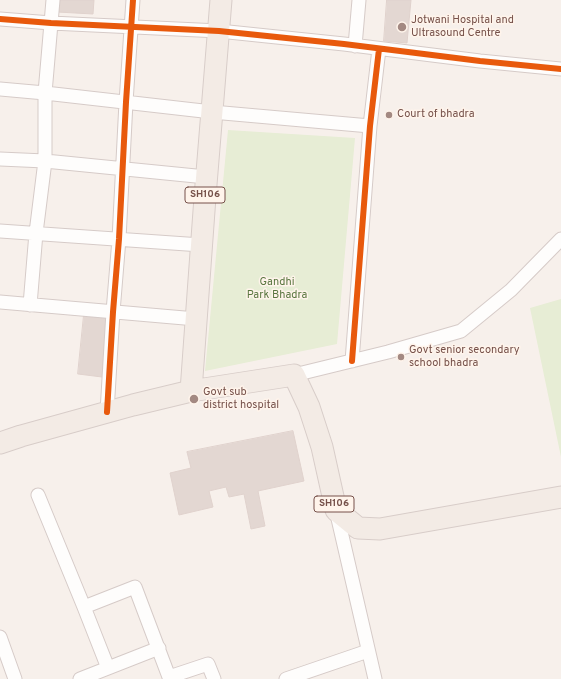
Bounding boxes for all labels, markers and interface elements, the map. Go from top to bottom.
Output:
place label: Jotwani Hospital and Ultrasound Centre [411,14,514,40]
marker: Jotwani Hospital and Ultrasound Centre [396,21,408,33]
place label: Court of bhadra [397,108,474,122]
marker: Court of bhadra [384,110,394,120]
road number: SH106 [185,187,225,203]
park label: Gandhi Park Bhadra [247,276,307,302]
place label: Govt senior secondary school bhadra [409,344,520,370]
marker: Govt senior secondary school bhadra [396,352,406,362]
place label: Govt sub district hospital [203,386,279,412]
marker: Govt sub district hospital [188,393,200,405]
road number: SH106 [314,496,354,512]

